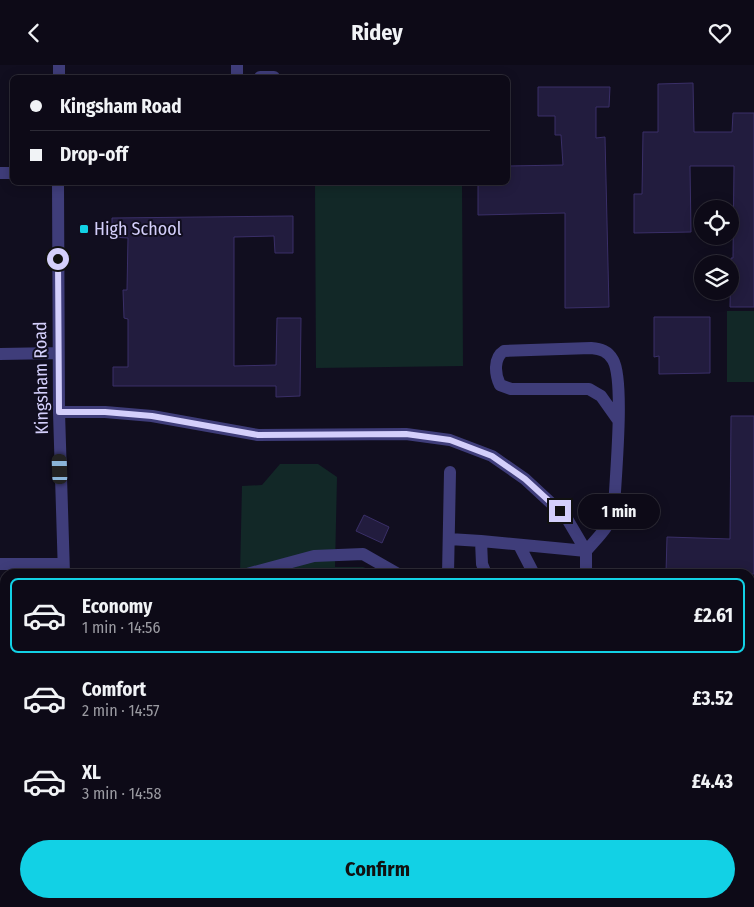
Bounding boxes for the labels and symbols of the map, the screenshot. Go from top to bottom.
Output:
place label: High School [94,218,182,240]
marker: High School [78,223,90,235]
route start [47,248,69,270]
street label: Kingsham Road [29,321,53,435]
car [51,454,68,484]
callout: 1 min [578,493,660,529]
route end [549,500,571,522]

